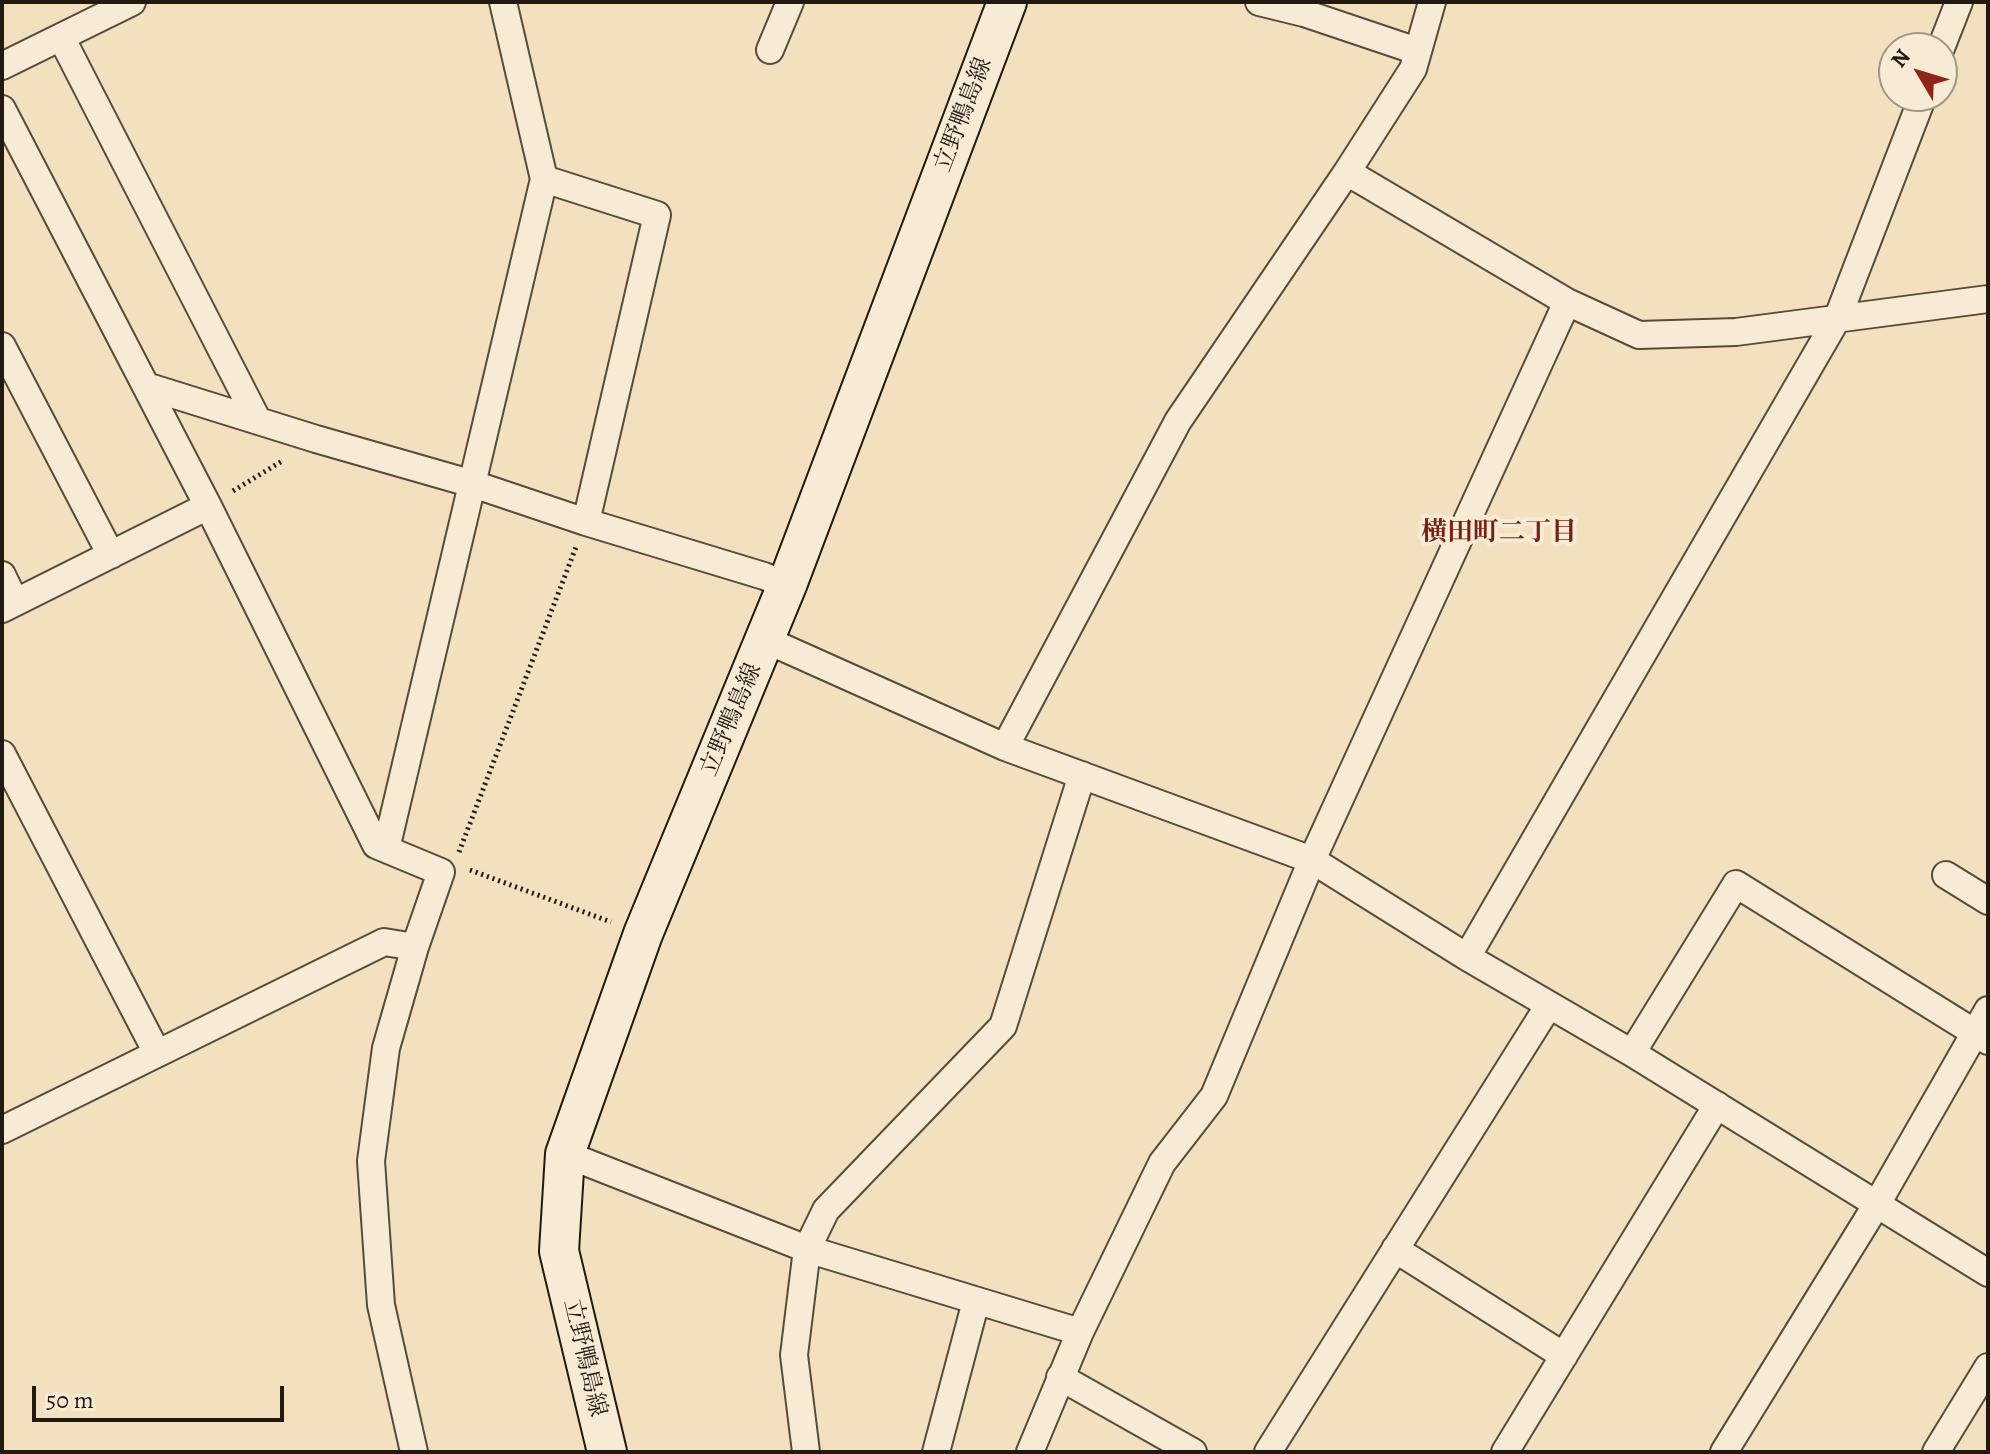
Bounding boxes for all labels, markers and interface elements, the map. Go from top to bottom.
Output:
north arrow [1878,32,1958,112]
text: N [1884,43,1917,74]
street label: 立野鴨島線 [929,54,999,176]
district label: 横田町二丁目 [1421,518,1577,550]
street label: 立野鴨島線 [695,659,769,781]
street label: 立野鴨島線 [556,1296,612,1420]
scale bar [36,1370,288,1420]
text: 50 m [46,1384,94,1416]

